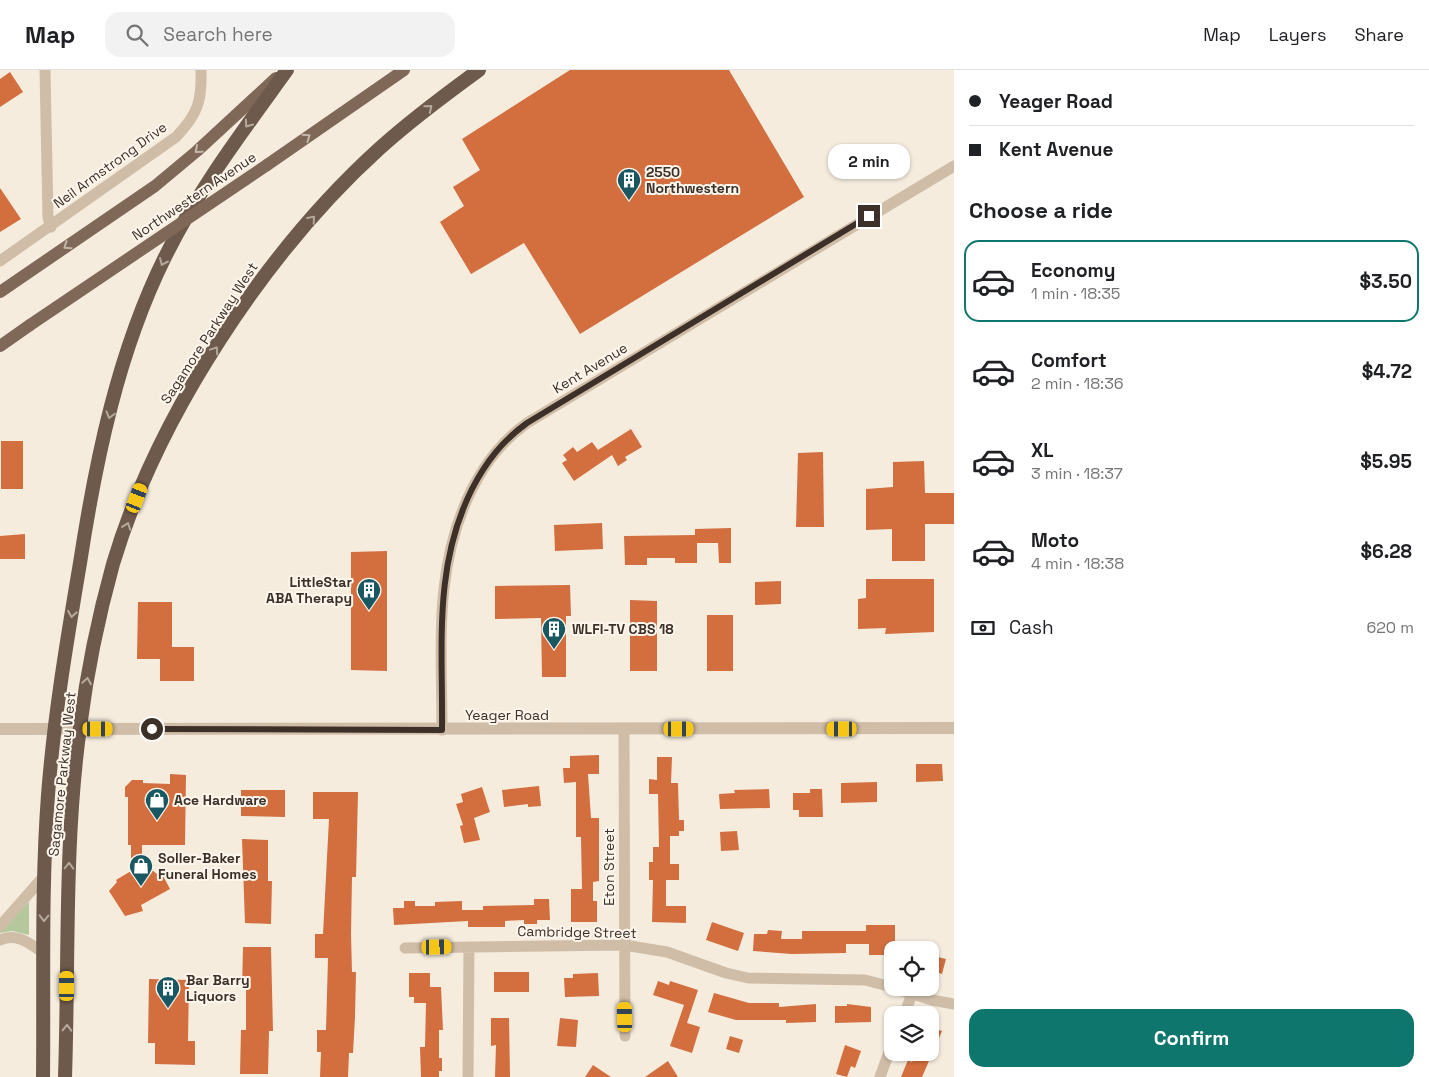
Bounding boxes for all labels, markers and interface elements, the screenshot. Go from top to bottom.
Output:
search box [105,12,455,57]
text: Map [25,19,75,50]
icon: search [123,21,151,49]
text: Search here [163,22,273,47]
text: Map [1203,23,1241,46]
text: Layers [1269,23,1326,46]
text: Share [1354,23,1404,46]
text: Yeager Road [999,89,1113,114]
one-way arrow [424,104,433,113]
street label: Neil Armstrong Drive [50,118,170,212]
one-way arrow [245,118,254,128]
one-way arrow [301,134,311,143]
text: Kent Avenue [999,137,1113,162]
one-way arrow [195,144,204,153]
callout: 2 min [828,144,910,178]
street label: Northwestern Avenue [128,148,260,244]
text: 2 min [848,151,890,172]
place label: 2550 Northwestern [646,163,739,197]
building icon: 2550 Northwestern [616,167,642,201]
text: Choose a ride [969,196,1113,224]
route end [858,205,880,227]
one-way arrow [306,216,315,225]
one-way arrow [63,240,73,249]
one-way arrow [159,257,170,266]
text: Economy [1031,258,1115,283]
street label: Sagamore Parkway West [156,259,262,407]
icon: car [971,259,1016,304]
text: $3.50 [1360,269,1412,294]
text: 1 min · 18:35 [1031,283,1120,304]
street label: Kent Avenue [549,339,631,397]
one-way arrow [209,346,218,355]
text: Comfort [1031,348,1107,373]
icon: car [971,349,1016,394]
text: $4.72 [1362,359,1412,384]
text: 2 min · 18:36 [1031,373,1124,394]
one-way arrow [105,410,115,419]
text: XL [1031,438,1054,463]
icon: car [971,439,1016,484]
text: $5.95 [1360,449,1412,474]
text: 3 min · 18:37 [1031,463,1123,484]
car [124,481,149,515]
one-way arrow [121,522,131,530]
text: Moto [1031,528,1079,553]
icon: car [971,529,1016,574]
text: $6.28 [1360,539,1412,564]
text: 4 min · 18:38 [1031,553,1124,574]
place label: LittleStar ABA Therapy [266,573,352,607]
building icon: LittleStar ABA Therapy [356,577,382,611]
one-way arrow [67,610,77,619]
icon: cash [969,614,997,642]
text: Cash [1009,615,1054,640]
building icon: WLFI-TV CBS 18 [541,616,567,650]
text: 620 m [1366,617,1414,638]
place label: WLFI-TV CBS 18 [572,620,674,638]
one-way arrow [82,676,92,685]
street label: Sagamore Parkway West [44,691,80,857]
street label: Yeager Road [465,706,549,724]
route start [141,718,163,740]
car [83,722,113,737]
car [664,722,694,737]
car [827,722,857,737]
shop icon: Ace Hardware [144,787,170,821]
place label: Ace Hardware [174,791,267,809]
street label: Eton Street [600,828,618,906]
place label: Soller-Baker Funeral Homes [158,849,257,883]
shop icon: Soller-Baker Funeral Homes [128,853,154,887]
one-way arrow [64,862,74,870]
one-way arrow [39,914,50,922]
street label: Cambridge Street [517,922,637,942]
car [421,939,452,955]
map controls [884,941,939,1061]
button: locate [884,941,939,996]
car [59,971,74,1001]
place label: Bar Barry Liquors [186,971,250,1005]
building icon: Bar Barry Liquors [155,975,181,1009]
car [617,1002,632,1032]
button: layers [884,1006,939,1061]
button: Confirm [969,1009,1414,1067]
one-way arrow [61,1024,72,1032]

